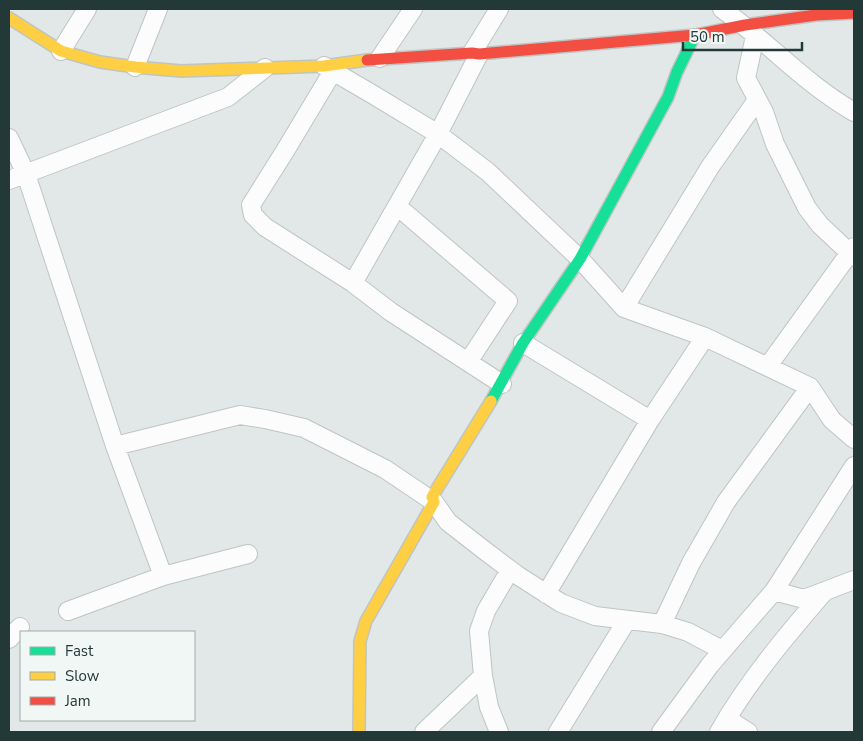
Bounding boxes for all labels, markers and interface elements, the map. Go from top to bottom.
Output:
scale bar [683,20,802,52]
text: 50 m [690,27,725,47]
legend [20,631,195,721]
text: Fast [65,641,94,661]
text: Slow [65,666,100,686]
text: Jam [64,691,91,711]

